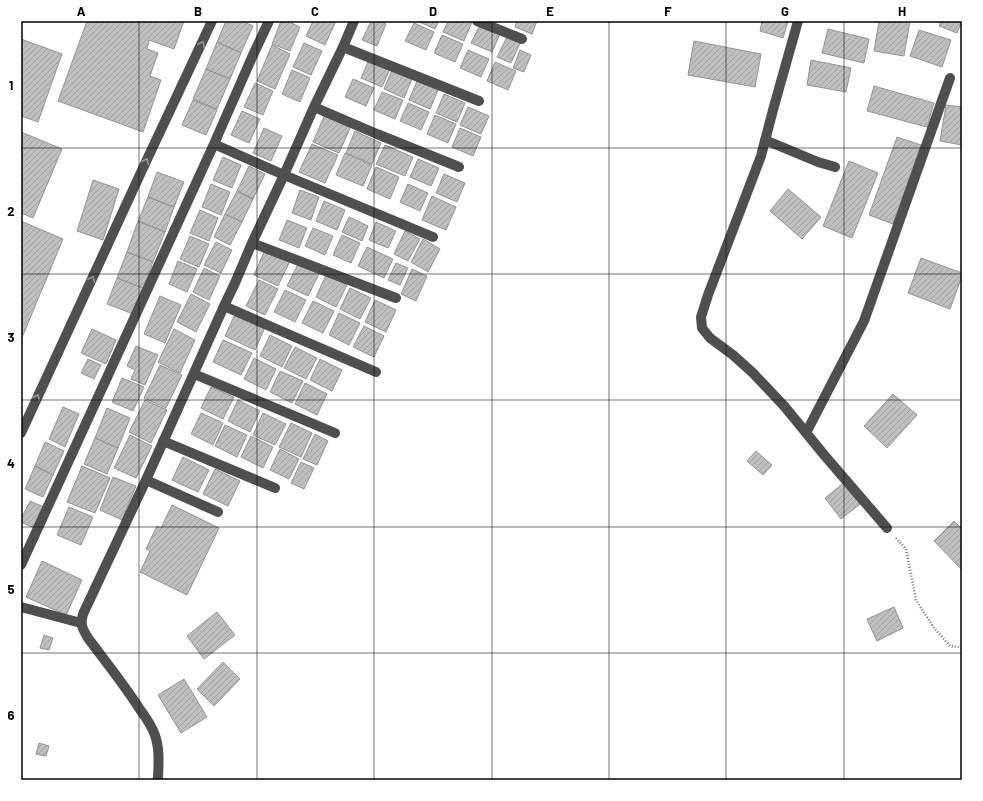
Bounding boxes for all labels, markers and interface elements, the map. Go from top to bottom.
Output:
text: A [77,3,86,19]
text: B [194,3,202,19]
text: C [311,3,319,19]
text: D [429,3,437,19]
text: E [546,3,554,19]
text: F [664,3,672,19]
text: G [781,3,789,19]
text: H [898,3,906,19]
one-way arrow [197,40,205,48]
text: 1 [9,77,13,93]
one-way arrow [141,158,149,165]
text: 2 [7,203,15,219]
one-way arrow [87,276,95,283]
text: 3 [7,329,15,345]
one-way arrow [32,394,40,402]
text: 4 [7,455,15,471]
text: 5 [7,581,15,597]
text: 6 [8,707,15,723]

